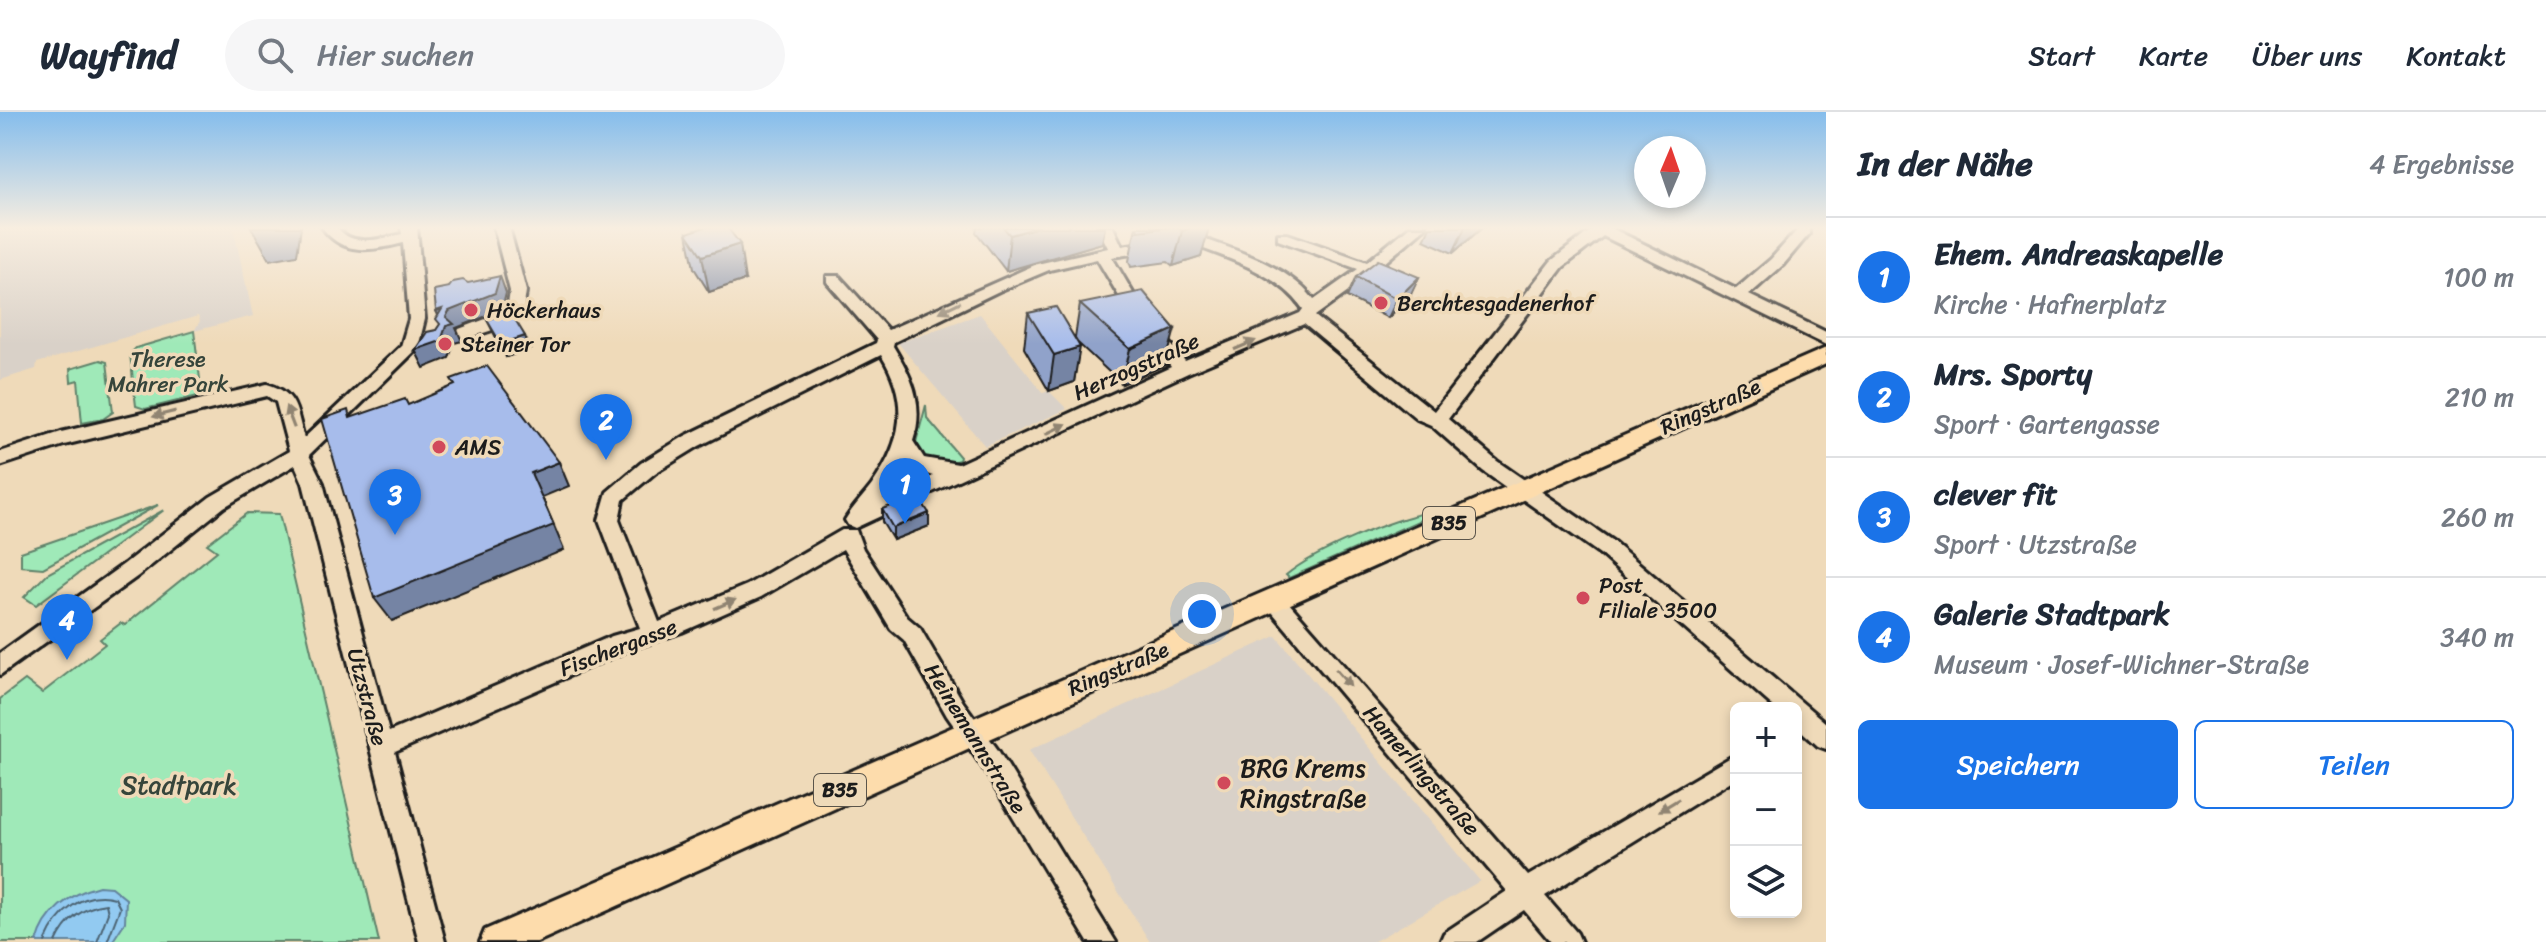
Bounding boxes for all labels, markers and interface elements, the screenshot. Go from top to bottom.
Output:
search box [225,19,785,91]
text: Wayfind [40,22,177,89]
text: Hier suchen [317,28,474,82]
text: Start [2028,31,2095,80]
text: Karte [2139,31,2208,80]
text: Über uns [2252,31,2362,80]
text: Kontakt [2406,31,2506,80]
icon: search [253,33,297,77]
text: In der Nähe [1858,134,2033,194]
north arrow [1634,136,1706,208]
text: 4 Ergebnisse [2369,141,2514,187]
text: Ehem. Andreaskapelle [1934,227,2223,281]
text: 1 [1878,254,1890,300]
text: 100 m [2443,254,2514,300]
text: Kirche · Hafnerplatz [1934,281,2166,327]
place label: Berchtesgadenerhof [1397,284,1596,323]
place label: Höckerhaus [487,291,602,330]
marker: Berchtesgadenerhof [1372,294,1390,312]
one-way arrow [938,300,961,314]
marker: Höckerhaus [462,301,480,319]
street label: Herzogstraße [1067,321,1206,412]
place label: Steiner Tor [461,325,571,364]
marker: Steiner Tor [436,335,454,353]
one-way arrow [1233,338,1257,351]
park label: Therese Mahrer Park [108,340,229,404]
text: Mrs. Sporty [1934,347,2092,401]
street label: Ringstraße [1653,367,1767,446]
text: 2 [1876,374,1892,420]
text: 210 m [2445,374,2514,420]
pin: 2 [580,394,632,460]
text: Sport · Gartengasse [1934,401,2160,447]
one-way arrow [283,405,296,429]
one-way arrow [152,408,177,421]
one-way arrow [1044,422,1067,436]
place label: AMS [454,428,501,467]
marker: AMS [430,438,448,456]
pin: 1 [879,458,931,524]
text: clever fit [1934,467,2058,521]
pin: 3 [369,469,421,535]
text: 3 [1877,494,1891,540]
text: 260 m [2441,494,2514,540]
road number: B35 [1423,507,1475,539]
text: Sport · Utzstraße [1934,521,2137,567]
place label: Post Filiale 3500 [1599,566,1717,630]
text: Galerie Stadtpark [1934,587,2170,641]
marker: Post Filiale 3500 [1574,589,1592,607]
pin: 4 [41,594,93,660]
your location [1182,594,1222,634]
one-way arrow [713,597,736,610]
street label: Fischergasse [553,607,683,688]
text: 4 [1876,614,1892,660]
text: 340 m [2440,614,2514,660]
street label: Ringstraße [1061,629,1175,707]
text: Museum · Josef-Wichner-Straße [1934,641,2309,687]
street label: Utzstraße [336,644,399,750]
street label: Heinemannstraße [913,655,1038,822]
one-way arrow [1334,669,1352,688]
street label: Hamerlingstraße [1353,696,1490,845]
map controls [1730,702,1802,918]
button: + [1730,702,1802,774]
button: Speichern [1858,720,2178,809]
button: Teilen [2194,720,2514,809]
place label: BRG Krems Ringstraße [1240,745,1367,821]
park label: Stadtpark [121,762,237,808]
road number: B35 [814,774,866,806]
marker: BRG Krems Ringstraße [1215,774,1233,792]
button: − [1730,774,1802,846]
one-way arrow [1658,798,1680,812]
button: layers [1730,846,1802,918]

